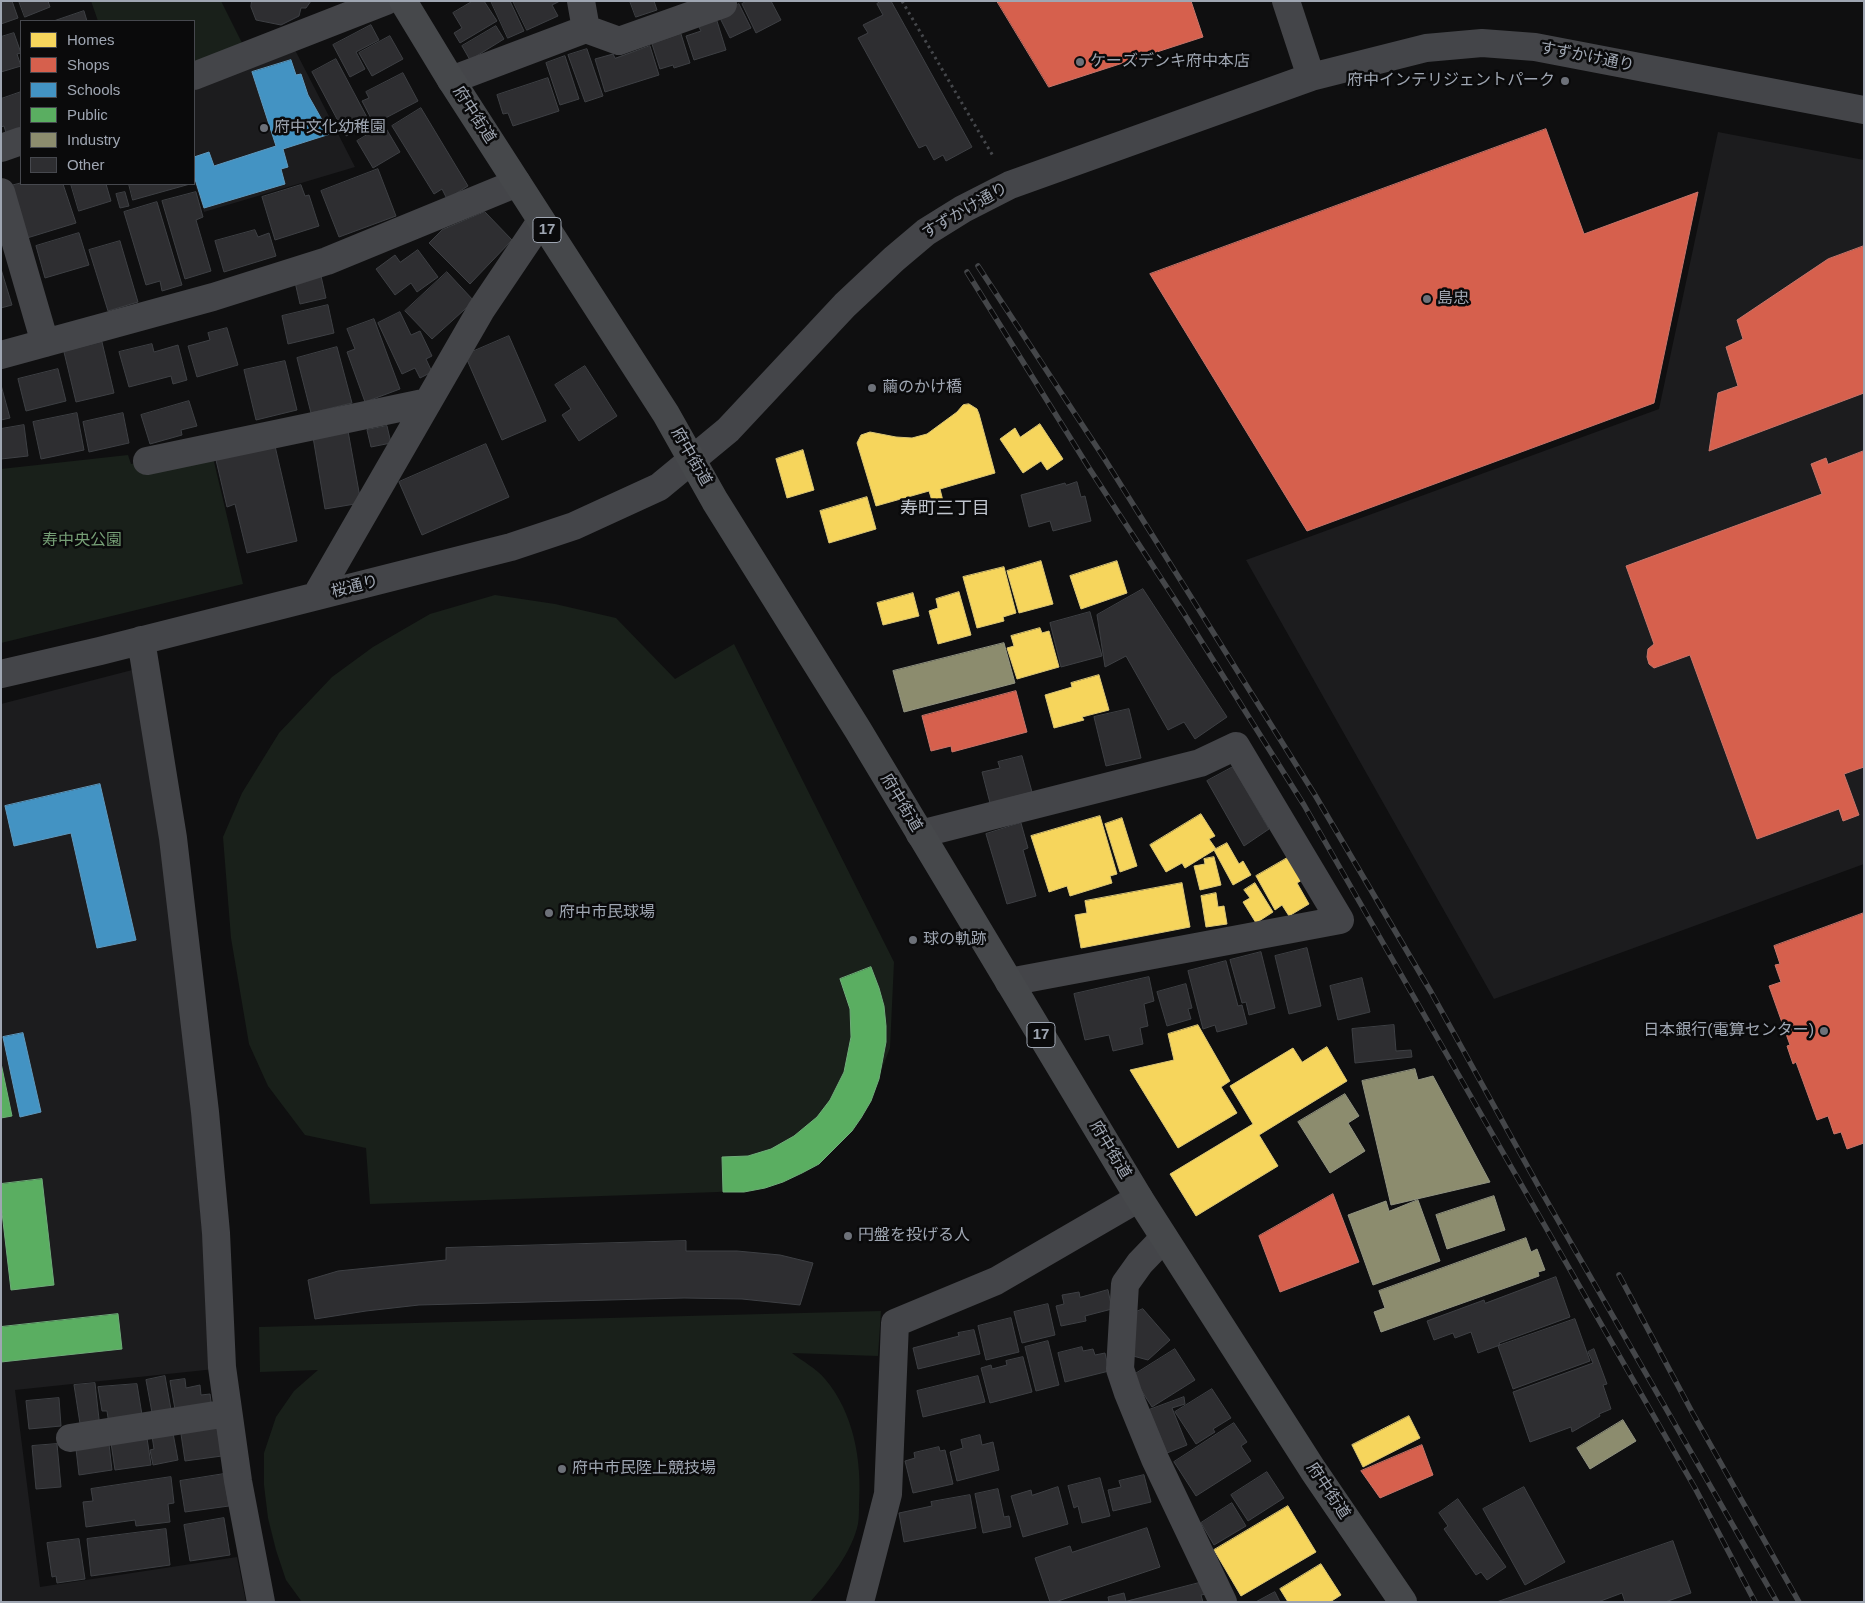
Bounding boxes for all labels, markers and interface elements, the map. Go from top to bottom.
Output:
legend [20,20,195,185]
text: Homes [67,31,115,48]
street label: すずかけ通り [1538,38,1636,76]
place label: ケーズデンキ府中本店 [1090,52,1250,72]
text: Shops [67,56,110,73]
marker: ケーズデンキ府中本店 [1074,56,1086,68]
place label: 府中インテリジェントパーク [1347,71,1555,91]
marker: 府中インテリジェントパーク [1559,75,1571,87]
text: Schools [67,81,120,98]
street label: 府中街道 [449,83,499,147]
text: Public [67,106,108,123]
place label: 府中文化幼稚園 [274,118,386,138]
marker: 府中文化幼稚園 [258,122,270,134]
text: Industry [67,131,120,148]
text: Other [67,156,105,173]
street label: すずかけ通り [919,179,1011,243]
road number: 17 [533,218,561,242]
place label: 島忠 [1437,289,1469,309]
marker: 島忠 [1421,293,1433,305]
place label: 繭のかけ橋 [882,378,962,398]
marker: 繭のかけ橋 [866,382,878,394]
street label: 府中街道 [667,424,715,490]
district label: 寿町三丁目 [900,498,990,520]
park label: 寿中央公園 [42,531,122,551]
street label: 桜通り [329,572,381,602]
street label: 府中街道 [876,771,926,835]
place label: 府中市民球場 [559,903,655,923]
marker: 府中市民球場 [543,907,555,919]
place label: 球の軌跡 [923,930,987,950]
marker: 球の軌跡 [907,934,919,946]
place label: 日本銀行(電算センター) [1643,1021,1814,1041]
road number: 17 [1027,1022,1055,1048]
marker: 日本銀行(電算センター) [1818,1025,1830,1037]
street label: 府中街道 [1085,1118,1135,1182]
place label: 円盤を投げる人 [858,1226,970,1246]
marker: 円盤を投げる人 [842,1230,854,1242]
place label: 府中市民陸上競技場 [572,1459,716,1479]
street label: 府中街道 [1302,1459,1354,1523]
marker: 府中市民陸上競技場 [556,1463,568,1475]

